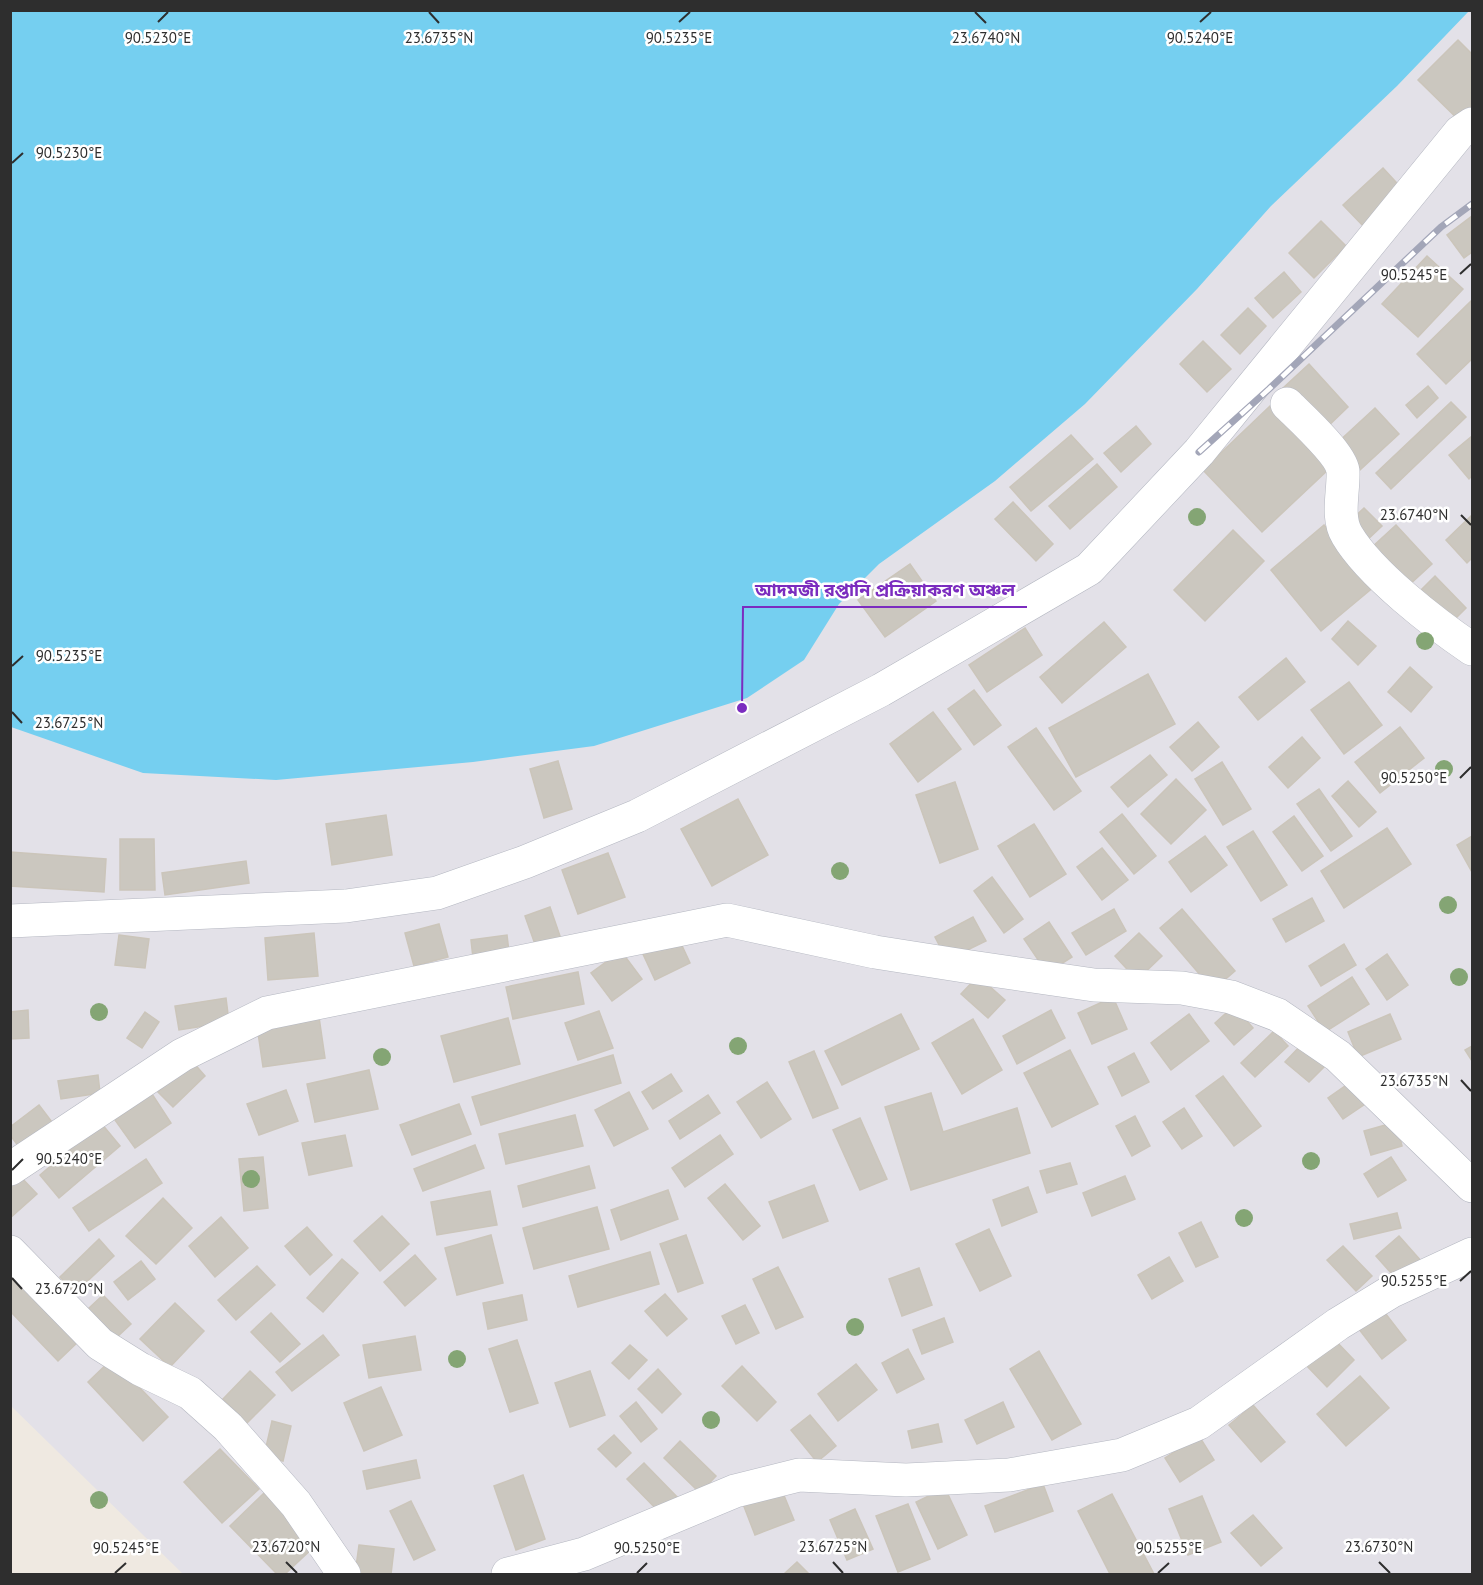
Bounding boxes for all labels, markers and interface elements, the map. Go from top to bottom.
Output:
text: 90.5230°E [125,28,191,47]
text: 23.6735°N [405,28,473,47]
text: 90.5235°E [646,28,712,47]
text: 23.6740°N [952,28,1020,47]
text: 90.5240°E [1167,28,1233,47]
text: 90.5230°E [36,143,102,162]
text: 90.5245°E [1381,265,1447,284]
text: 23.6740°N [1380,505,1448,524]
callout: আদমজী রপ্তানি প্রক্রিয়াকরণ অঞ্চল [743,571,1027,607]
text: আদমজী রপ্তানি প্রক্রিয়াকরণ অঞ্চল [754,578,1015,601]
text: 90.5235°E [36,646,102,665]
text: 23.6725°N [35,713,103,732]
text: 90.5250°E [1381,768,1447,787]
text: 23.6735°N [1380,1071,1448,1090]
text: 90.5240°E [36,1149,102,1168]
text: 90.5255°E [1381,1271,1447,1290]
text: 23.6720°N [35,1279,103,1298]
text: 23.6720°N [252,1537,320,1556]
text: 23.6725°N [799,1537,867,1556]
text: 23.6730°N [1345,1537,1413,1556]
text: 90.5245°E [93,1538,159,1557]
text: 90.5250°E [614,1538,680,1557]
text: 90.5255°E [1136,1538,1202,1557]

